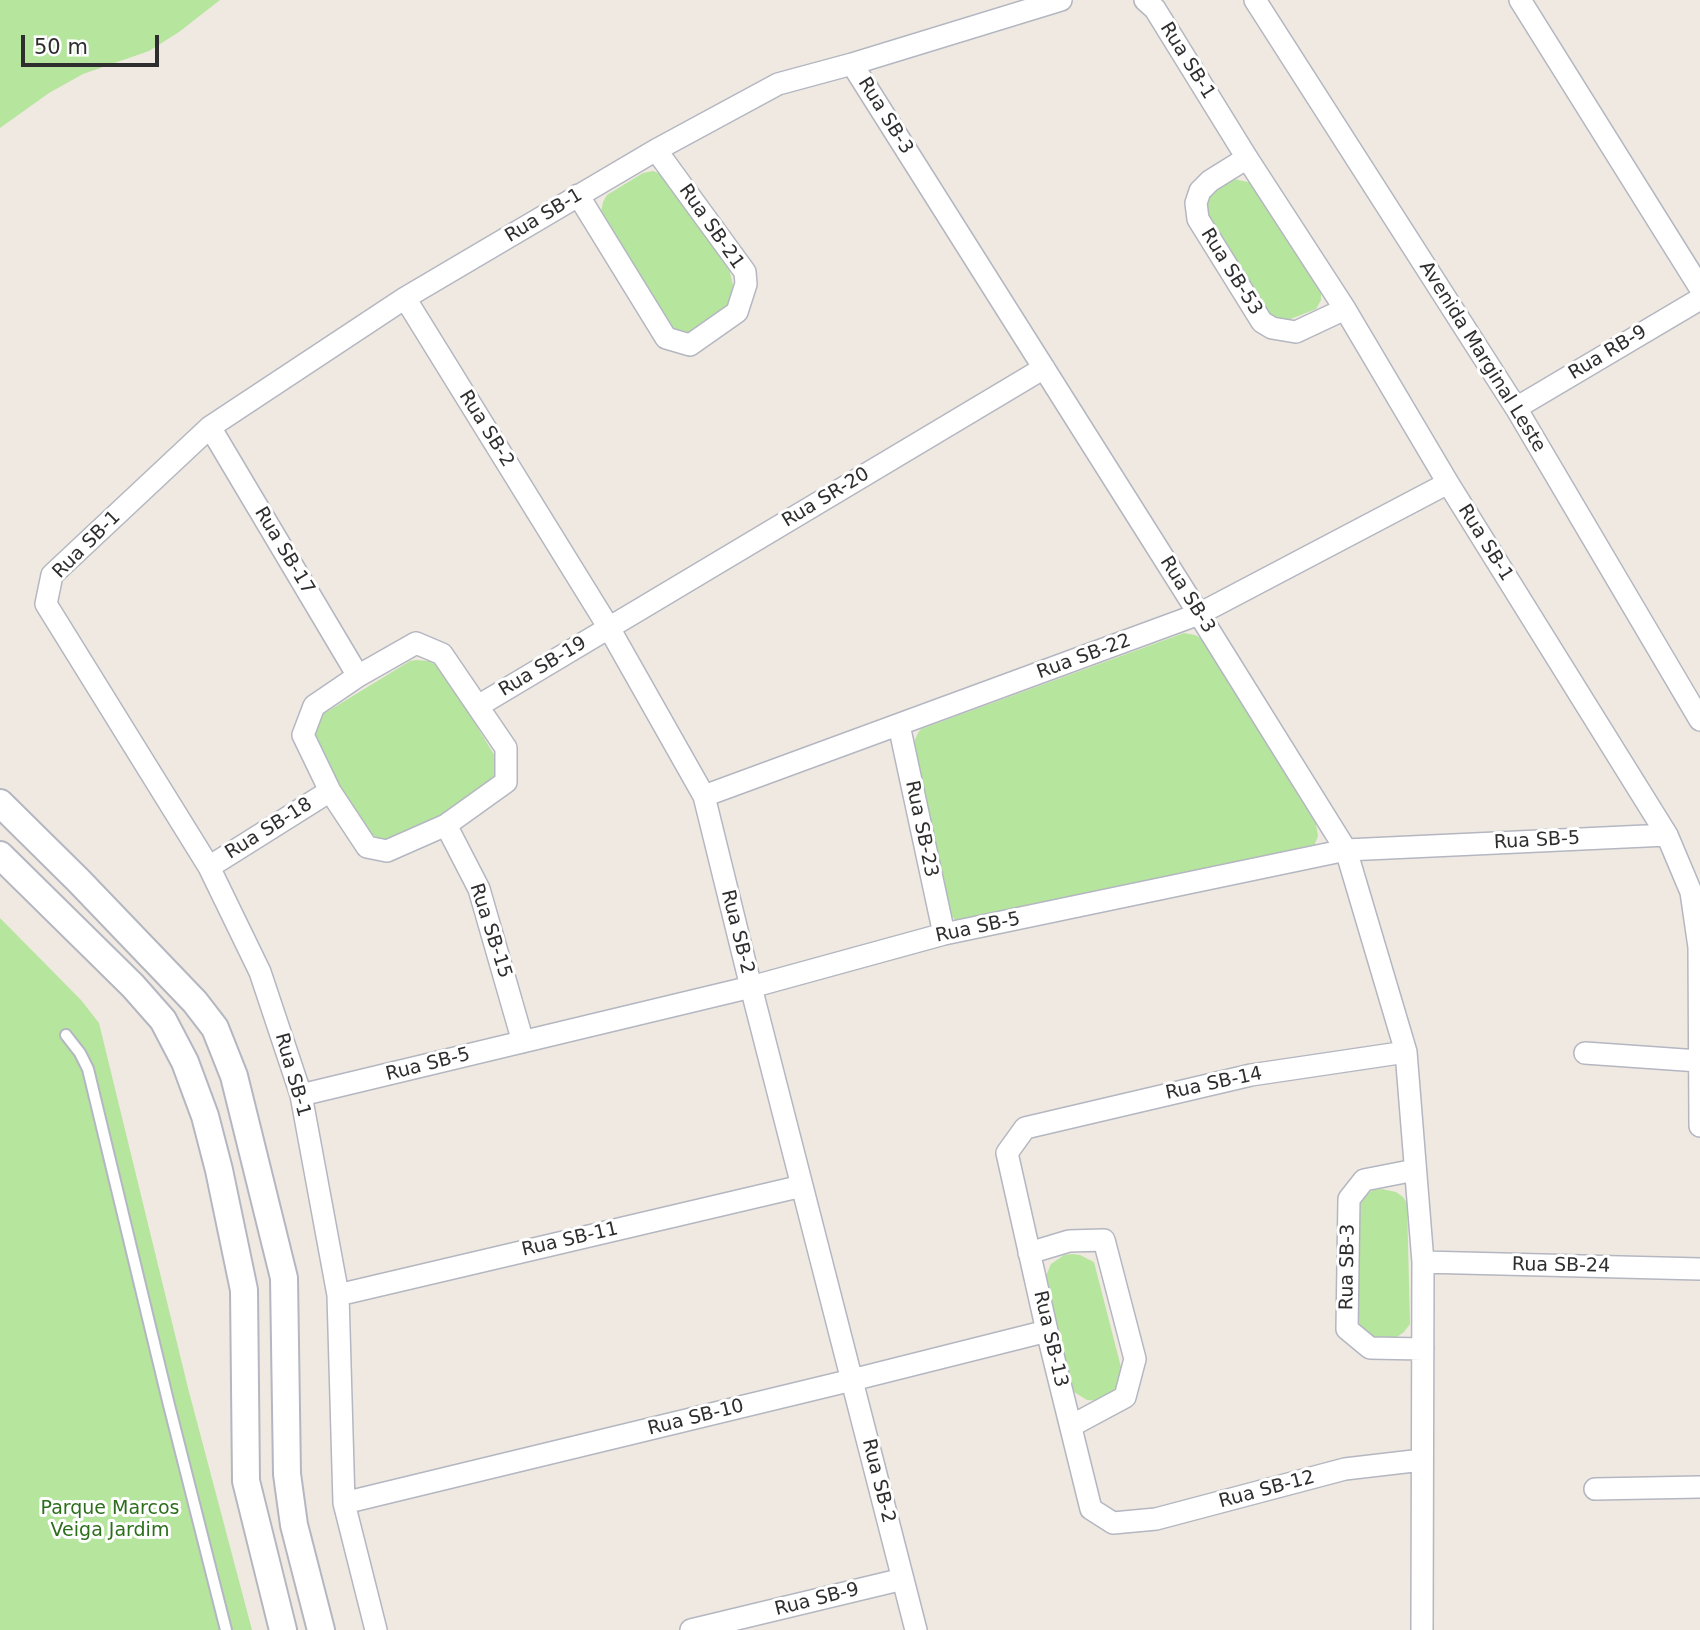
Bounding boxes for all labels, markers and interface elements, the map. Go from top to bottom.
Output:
street label: Rua SB-1 [1155,18,1219,104]
scale bar [24,21,163,65]
text: 50 m [34,35,88,59]
street label: Rua SB-3 [853,73,917,159]
street label: Rua SB-21 [673,180,749,274]
street label: Rua SB-1 [501,184,587,248]
street label: Rua SB-53 [1195,224,1267,320]
street label: Avenida Marginal Leste [1414,257,1550,457]
street label: Rua RB-9 [1565,321,1651,385]
street label: Rua SB-2 [454,386,518,472]
street label: Rua SR-20 [778,463,874,533]
street label: Rua SB-1 [1453,500,1517,586]
street label: Rua SB-17 [249,503,319,599]
street label: Rua SB-1 [48,506,126,584]
street label: Rua SB-3 [1155,552,1219,638]
street label: Rua SB-22 [1034,629,1134,685]
street label: Rua SB-19 [495,632,591,702]
street label: Rua SB-23 [900,779,942,879]
street label: Rua SB-18 [221,793,317,865]
street label: Rua SB-5 [1493,827,1581,855]
street label: Rua SB-15 [464,881,516,981]
street label: Rua SB-2 [716,887,758,977]
street label: Rua SB-5 [934,908,1022,948]
street label: Rua SB-1 [269,1030,315,1120]
street label: Rua SB-5 [383,1044,473,1086]
street label: Rua SB-14 [1164,1063,1264,1105]
street label: Rua SB-11 [520,1218,620,1262]
street label: Rua SB-3 [1336,1224,1360,1310]
street label: Rua SB-24 [1512,1254,1610,1278]
street label: Rua SB-13 [1028,1289,1072,1389]
street label: Rua SB-10 [646,1395,746,1441]
street label: Rua SB-2 [857,1436,899,1526]
street label: Rua SB-12 [1217,1466,1317,1514]
park label: Parque Marcos Veiga Jardim [41,1498,179,1542]
street label: Rua SB-9 [772,1579,862,1621]

